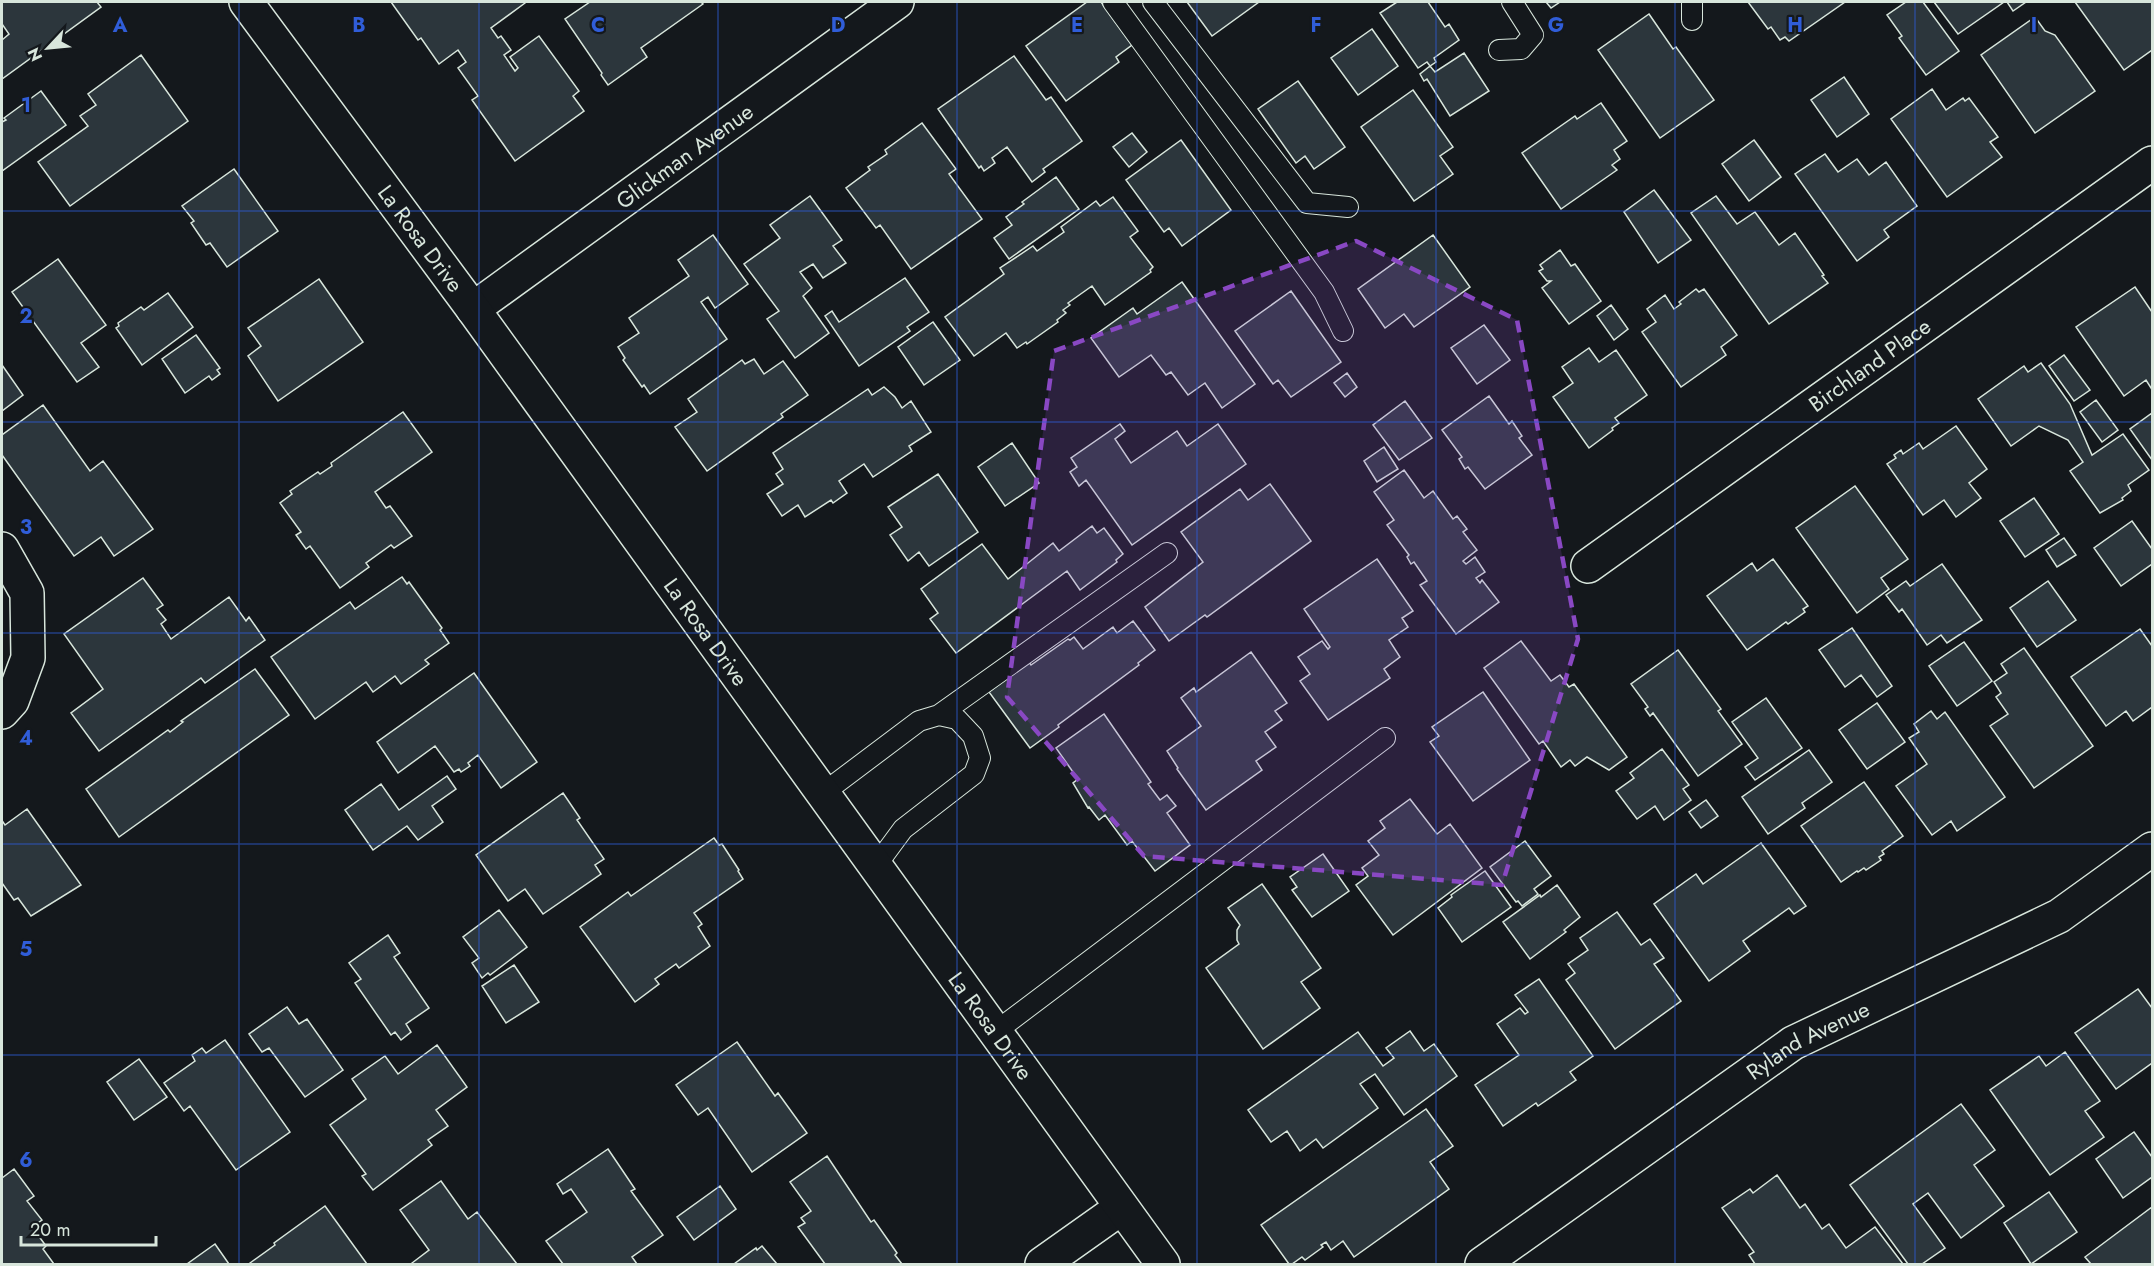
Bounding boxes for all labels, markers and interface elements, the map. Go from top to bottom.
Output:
text: A [112,11,128,40]
text: B [352,11,366,40]
text: C [591,11,605,40]
text: D [831,11,845,40]
text: E [1071,11,1083,40]
text: F [1310,11,1322,40]
text: G [1548,11,1564,40]
text: H [1787,11,1803,40]
text: I [2031,11,2037,40]
north arrow [18,18,78,78]
text: N [22,44,48,65]
text: 1 [21,91,31,120]
street label: Glickman Avenue [609,95,760,217]
street label: La Rosa Drive [370,178,471,299]
text: 2 [19,302,33,331]
street label: Birchland Place [1802,310,1937,420]
text: 3 [20,513,32,542]
street label: La Rosa Drive [656,571,756,692]
text: 4 [19,724,33,753]
text: 5 [20,935,33,964]
street label: La Rosa Drive [941,965,1041,1086]
street label: Ryland Avenue [1740,993,1875,1087]
text: 6 [19,1146,33,1175]
scale bar [21,1209,156,1247]
text: 20 m [30,1217,70,1243]

